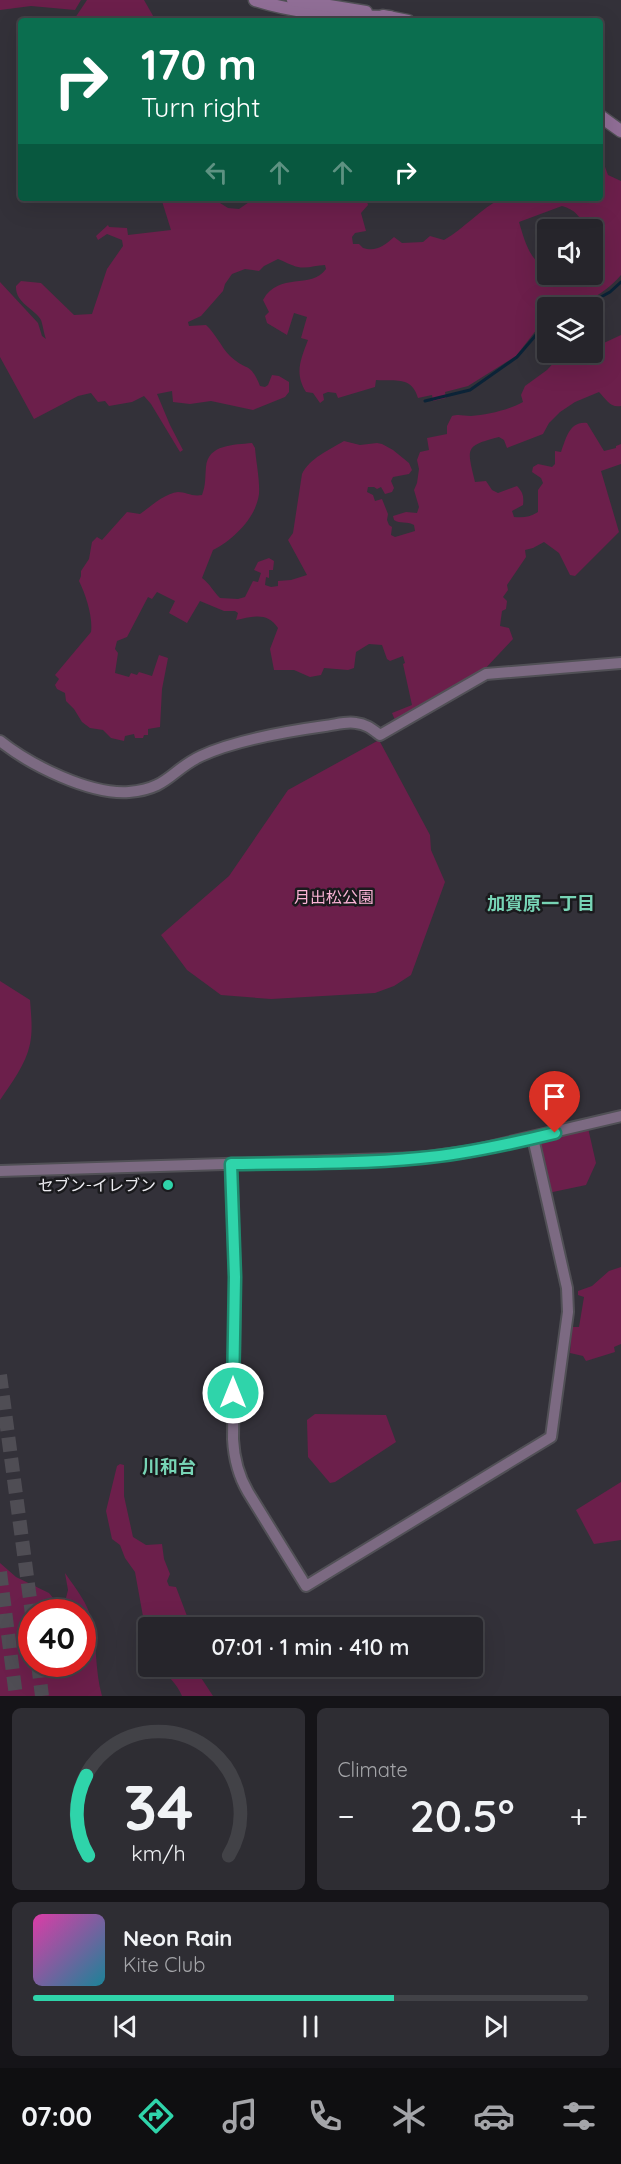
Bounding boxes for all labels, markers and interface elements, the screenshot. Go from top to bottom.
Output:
text: 170 m [141,38,257,91]
icon: right [42,42,120,120]
text: Turn right [141,90,260,124]
icon: left [200,156,233,189]
icon: ahead [263,156,296,189]
icon: ahead [326,156,359,189]
icon: right [389,156,422,189]
map controls [537,219,603,363]
button: sound [537,219,603,285]
button: layers [537,297,603,363]
park label: 月出松公園 [294,887,374,907]
district label: 加賀原一丁目 [487,892,595,915]
pin [529,1071,580,1133]
icon: arrive [538,1080,571,1113]
place label: セブン-イレブン [38,1175,156,1195]
marker: セブン-イレブン [161,1178,175,1192]
position arrow [201,1361,265,1425]
district label: 川和台 [142,1455,196,1478]
speed limit sign: 40 [18,1599,96,1677]
text: 07:01 · 1 min · 410 m [211,1633,410,1661]
text: Climate [338,1757,408,1782]
text: 34 [123,1768,193,1846]
text: 20.5° [409,1787,515,1843]
text: − [338,1795,355,1836]
text: + [569,1795,588,1836]
text: km/h [131,1840,185,1866]
text: Neon Rain [123,1924,232,1952]
text: Kite Club [123,1952,205,1977]
icon: previous [109,2010,142,2043]
icon: pause [294,2010,327,2043]
icon: next [479,2010,512,2043]
icon: directions [135,2095,177,2137]
icon: music [219,2095,261,2137]
icon: phone [304,2095,346,2137]
icon: climate [388,2095,430,2137]
icon: car [473,2095,515,2137]
icon: filters [558,2095,600,2137]
text: 07:00 [21,2099,92,2133]

